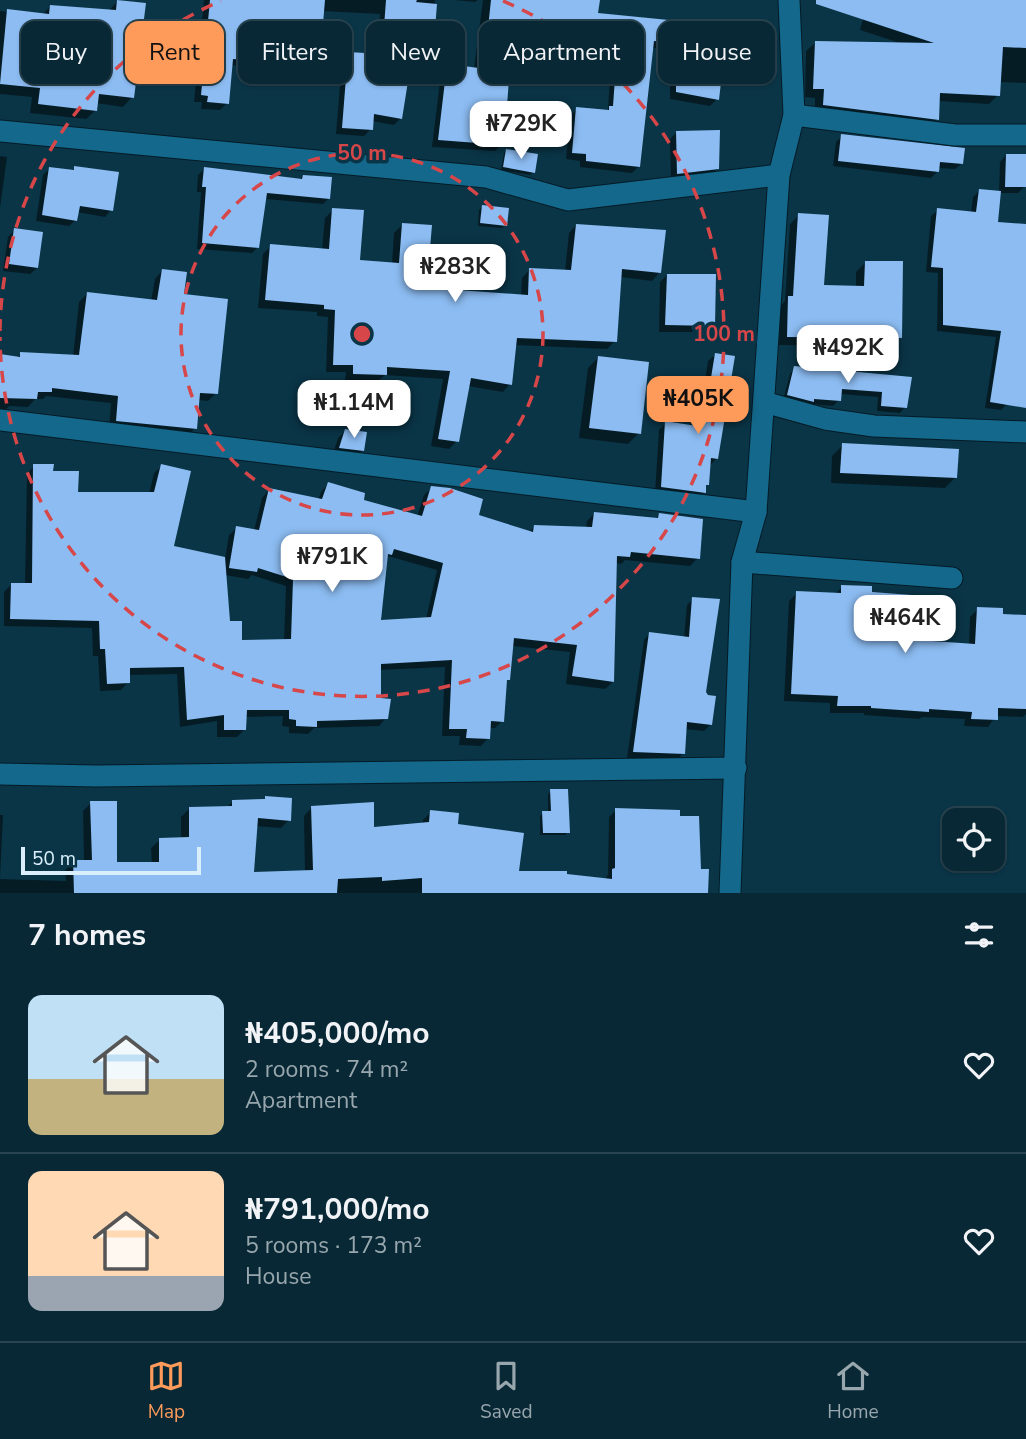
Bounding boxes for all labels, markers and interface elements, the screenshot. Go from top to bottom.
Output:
chip: Buy [21,21,111,84]
chip: Rent [125,21,224,84]
chip: Filters [238,21,352,84]
chip: New [366,21,465,84]
chip: Apartment [479,21,644,84]
chip: House [658,21,775,84]
pin: ₦729K [472,102,570,161]
text: ₦729K [486,108,556,139]
text: 50 m [337,139,387,167]
pin: ₦283K [406,244,504,304]
text: ₦283K [420,251,490,282]
text: 100 m [693,320,755,348]
centre of rings [350,322,374,346]
pin: ₦492K [799,326,897,385]
text: ₦492K [813,332,883,363]
pin: ₦405K [649,376,747,436]
pin: ₦1.14M [297,380,411,440]
text: ₦405K [663,383,733,414]
text: ₦1.14M [314,387,394,418]
pin: ₦791K [283,534,381,594]
text: ₦791K [297,541,367,572]
pin: ₦464K [856,596,954,655]
text: ₦464K [870,602,940,633]
map controls [942,808,1005,871]
button: locate [942,808,1005,871]
scale bar [21,844,201,876]
text: 50 m [32,846,76,872]
text: 7 homes [28,915,146,956]
icon: filters [960,916,998,954]
text: ₦405,000/mo [245,1013,430,1054]
icon: home [84,1023,168,1107]
icon: heart [960,1046,998,1084]
text: 2 rooms · 74 m² [245,1054,408,1085]
text: Apartment [245,1085,357,1116]
text: ₦791,000/mo [245,1189,430,1230]
icon: home [84,1199,168,1283]
icon: heart [960,1222,998,1260]
text: 5 rooms · 173 m² [245,1230,422,1261]
text: House [245,1261,312,1292]
tab: Map [147,1357,185,1425]
tab: Saved [480,1357,533,1425]
tab: Home [827,1357,879,1425]

